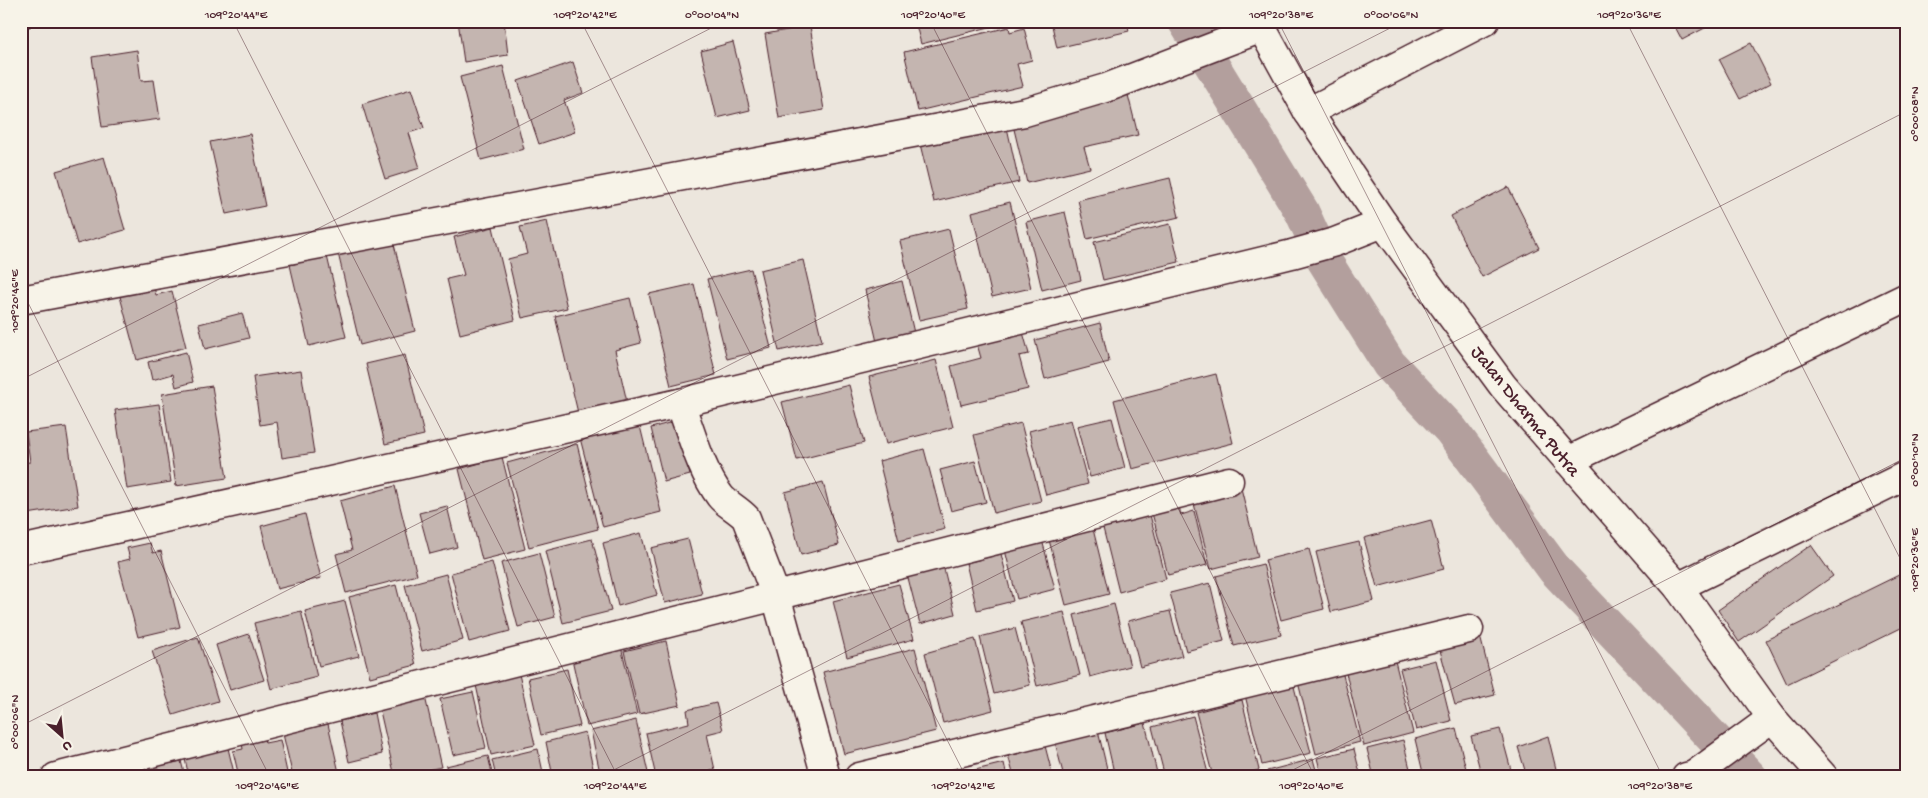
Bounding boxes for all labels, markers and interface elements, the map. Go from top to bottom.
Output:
text: 109°20'44"E [204,9,268,23]
text: 109°20'42"E [553,9,617,23]
text: 0°00'04"N [685,9,739,23]
text: 109°20'40"E [900,9,965,23]
text: 109°20'38"E [1248,9,1314,23]
text: 0°00'06"N [1364,9,1418,23]
text: 109°20'36"E [1596,9,1661,23]
text: 0°00'08"N [1909,86,1923,142]
text: 109°20'46"E [9,269,23,334]
street label: Jalan Dharma Putra [1464,342,1585,483]
text: 0°00'10"N [1909,433,1923,487]
text: 109°20'36"E [1909,528,1923,593]
text: 0°00'06"N [9,695,23,749]
north arrow [38,710,88,760]
text: U [59,736,74,755]
text: 109°20'46"E [234,780,299,794]
text: 109°20'44"E [583,780,647,794]
text: 109°20'42"E [931,780,995,794]
text: 109°20'40"E [1278,780,1343,794]
text: 109°20'38"E [1627,780,1693,794]

